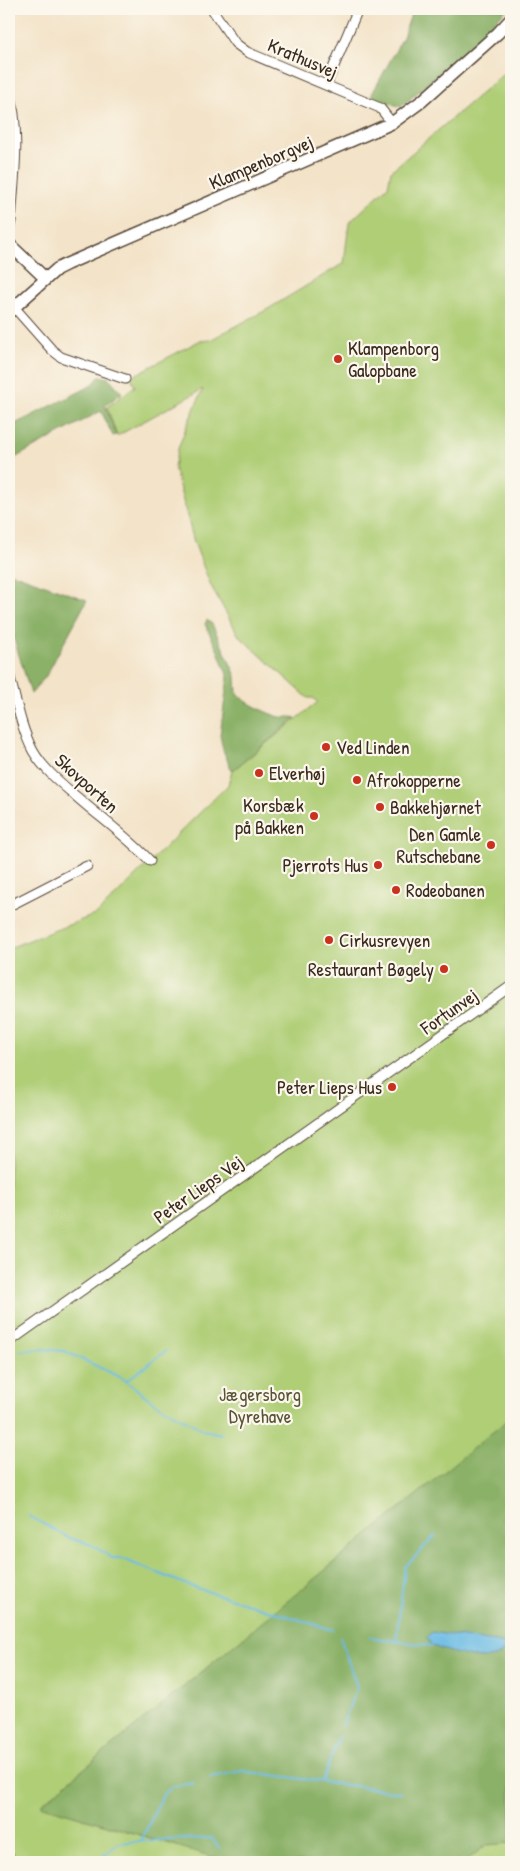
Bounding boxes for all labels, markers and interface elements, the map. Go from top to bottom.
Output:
street label: Krathusvej [264,32,342,84]
street label: Klampenborgvej [205,128,317,196]
place label: Klampenborg Galopbane [348,335,439,383]
marker: Klampenborg Galopbane [332,353,344,365]
place label: Ved Linden [336,734,410,760]
marker: Ved Linden [320,741,332,753]
street label: Skovporten [49,747,125,819]
place label: Elverhøj [269,760,325,786]
marker: Elverhøj [253,767,265,779]
place label: Afrokopperne [367,767,461,793]
marker: Afrokopperne [351,774,363,786]
place label: Korsbæk på Bakken [235,792,304,840]
place label: Bakkehjørnet [390,794,481,820]
marker: Bakkehjørnet [374,801,386,813]
marker: Korsbæk på Bakken [308,810,320,822]
place label: Den Gamle Rutschebane [397,821,481,869]
marker: Den Gamle Rutschebane [485,839,497,851]
place label: Pjerrots Hus [283,852,368,878]
marker: Pjerrots Hus [372,859,384,871]
place label: Rodeobanen [406,877,485,903]
marker: Rodeobanen [390,884,402,896]
place label: Cirkusrevyen [339,927,430,953]
marker: Cirkusrevyen [323,934,335,946]
place label: Restaurant Bøgely [308,956,434,982]
marker: Restaurant Bøgely [438,963,450,975]
street label: Fortunvej [414,982,483,1041]
place label: Peter Lieps Hus [277,1074,382,1100]
marker: Peter Lieps Hus [386,1081,398,1093]
street label: Peter Lieps Vej [148,1149,248,1229]
park label: Jægersborg Dyrehave [219,1381,301,1429]

